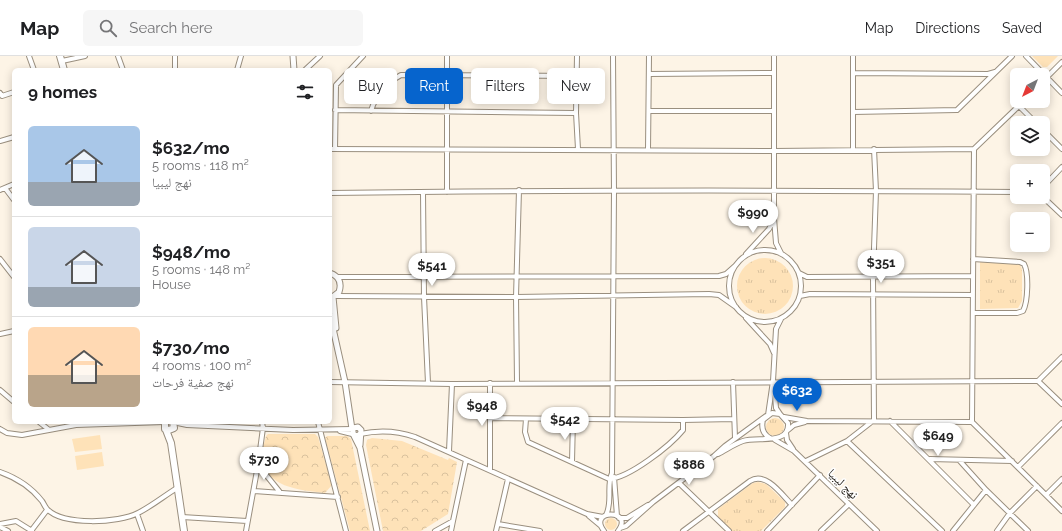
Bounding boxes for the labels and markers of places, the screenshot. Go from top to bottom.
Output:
pin: $990 [729,200,777,234]
pin: $351 [857,250,905,284]
pin: $541 [408,253,456,287]
pin: $632 [773,378,821,412]
pin: $948 [458,393,506,427]
pin: $542 [541,407,589,441]
pin: $649 [914,423,962,457]
pin: $730 [240,447,288,481]
pin: $886 [665,452,713,486]

